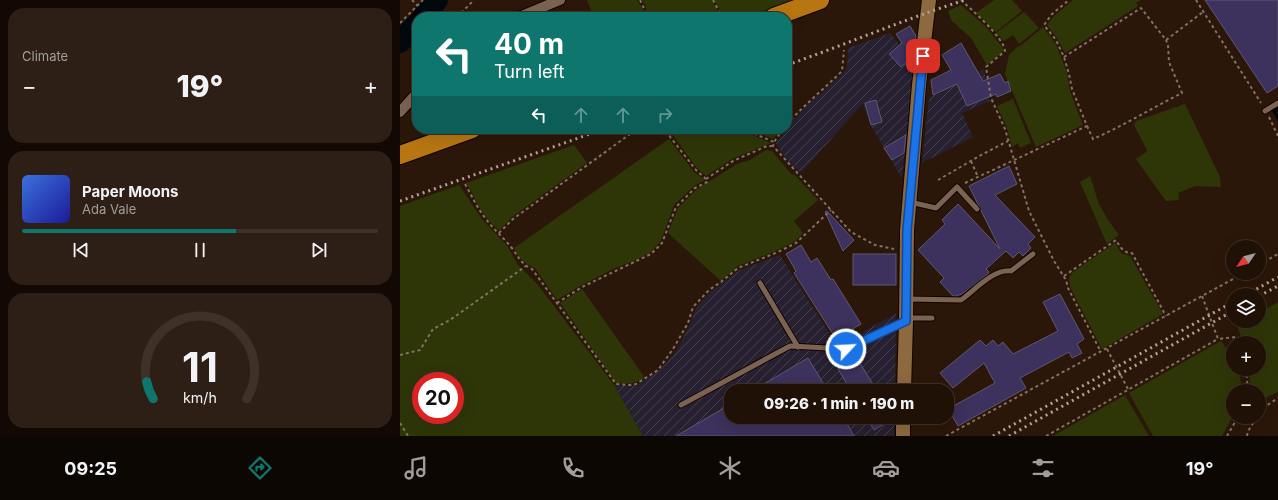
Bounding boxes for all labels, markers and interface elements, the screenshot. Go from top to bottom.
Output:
text: 40 m [494,27,564,61]
icon: left [428,28,480,80]
pin [906,39,940,73]
icon: arrive [912,45,934,67]
text: Climate [22,48,68,64]
text: Turn left [494,61,564,82]
text: 19° [177,68,223,104]
text: − [22,73,37,99]
text: + [363,73,378,99]
icon: left [528,104,550,126]
icon: ahead [570,104,592,126]
icon: ahead [612,104,634,126]
icon: right [654,104,676,126]
text: Paper Moons [82,182,178,201]
text: Ada Vale [82,201,136,217]
icon: previous [70,239,92,261]
icon: pause [189,239,211,261]
icon: next [308,239,330,261]
north arrow [1226,240,1266,280]
map controls [1226,240,1266,424]
button: layers [1226,288,1266,328]
position arrow [825,328,867,370]
button: + [1226,336,1266,376]
text: 11 [182,341,218,391]
speed limit sign: 20 [412,372,464,424]
button: − [1226,384,1266,424]
text: km/h [183,388,217,405]
text: 09:26 · 1 min · 190 m [764,394,914,413]
icon: directions [246,454,274,482]
icon: music [402,454,430,482]
icon: phone [559,454,587,482]
icon: climate [716,454,744,482]
icon: car [872,454,900,482]
icon: filters [1029,454,1057,482]
text: 09:25 [64,458,117,479]
text: 19° [1186,458,1214,479]

